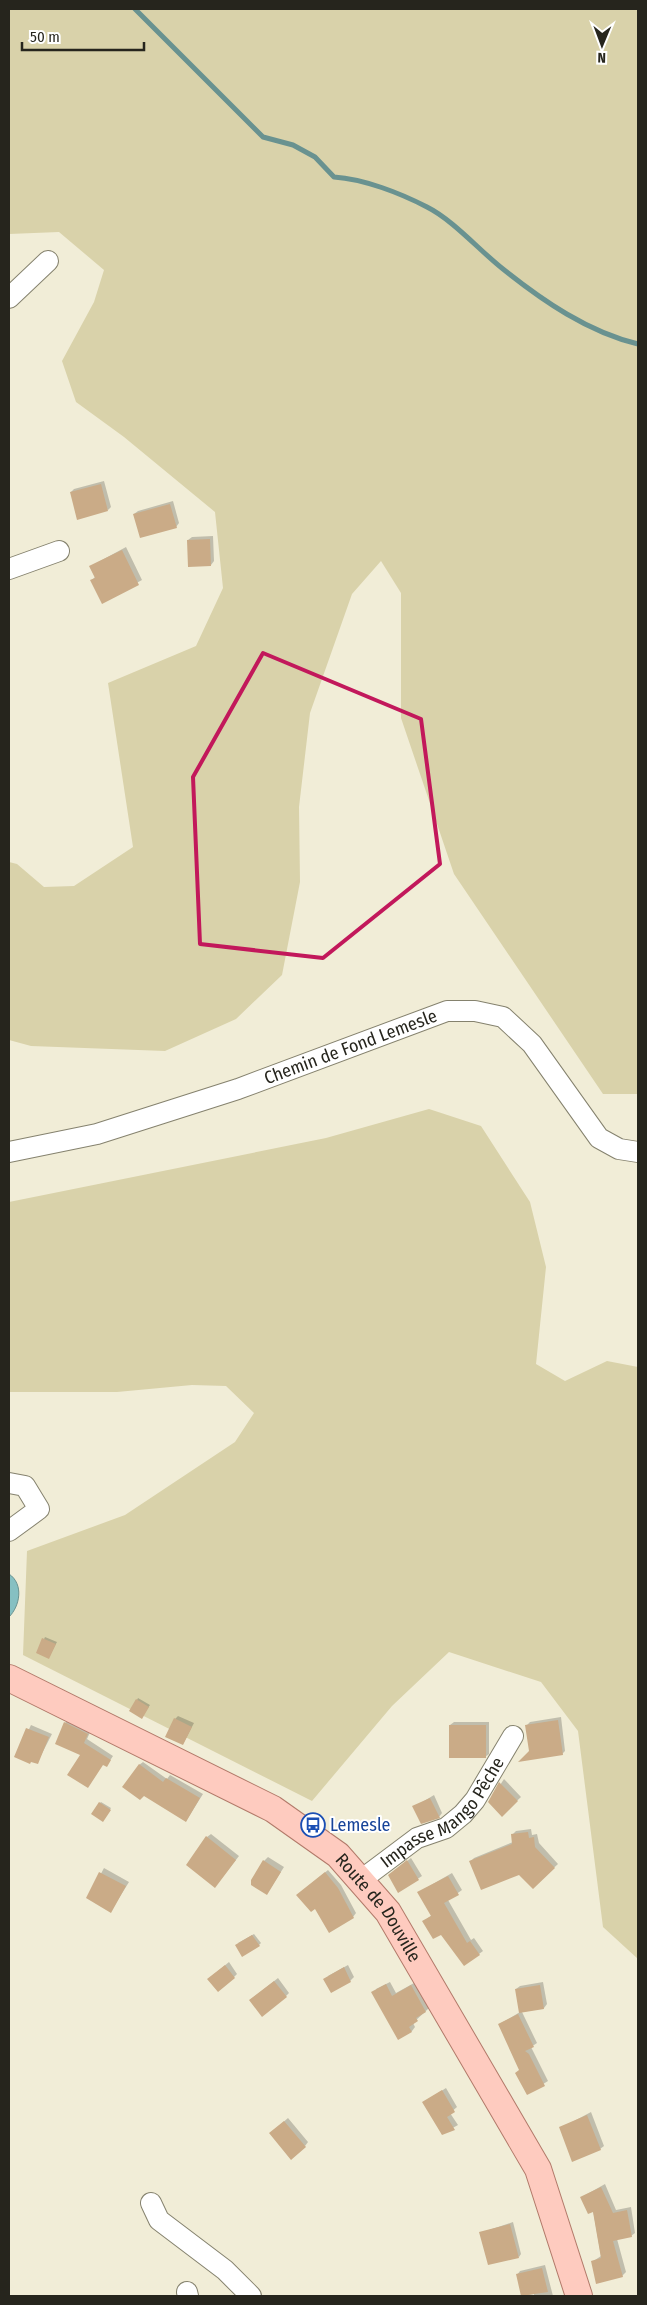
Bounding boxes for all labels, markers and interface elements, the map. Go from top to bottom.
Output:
scale bar [22,20,145,52]
north arrow [577,20,627,70]
text: 50 m [30,28,60,46]
text: N [597,49,606,66]
street label: Chemin de Fond Lemesle [261,1005,440,1089]
street label: Impasse Mango Pêche [376,1753,509,1873]
bus stop icon: Lemesle [300,1812,326,1838]
place label: Lemesle [330,1814,391,1836]
street label: Route de Douville [331,1849,426,1966]

